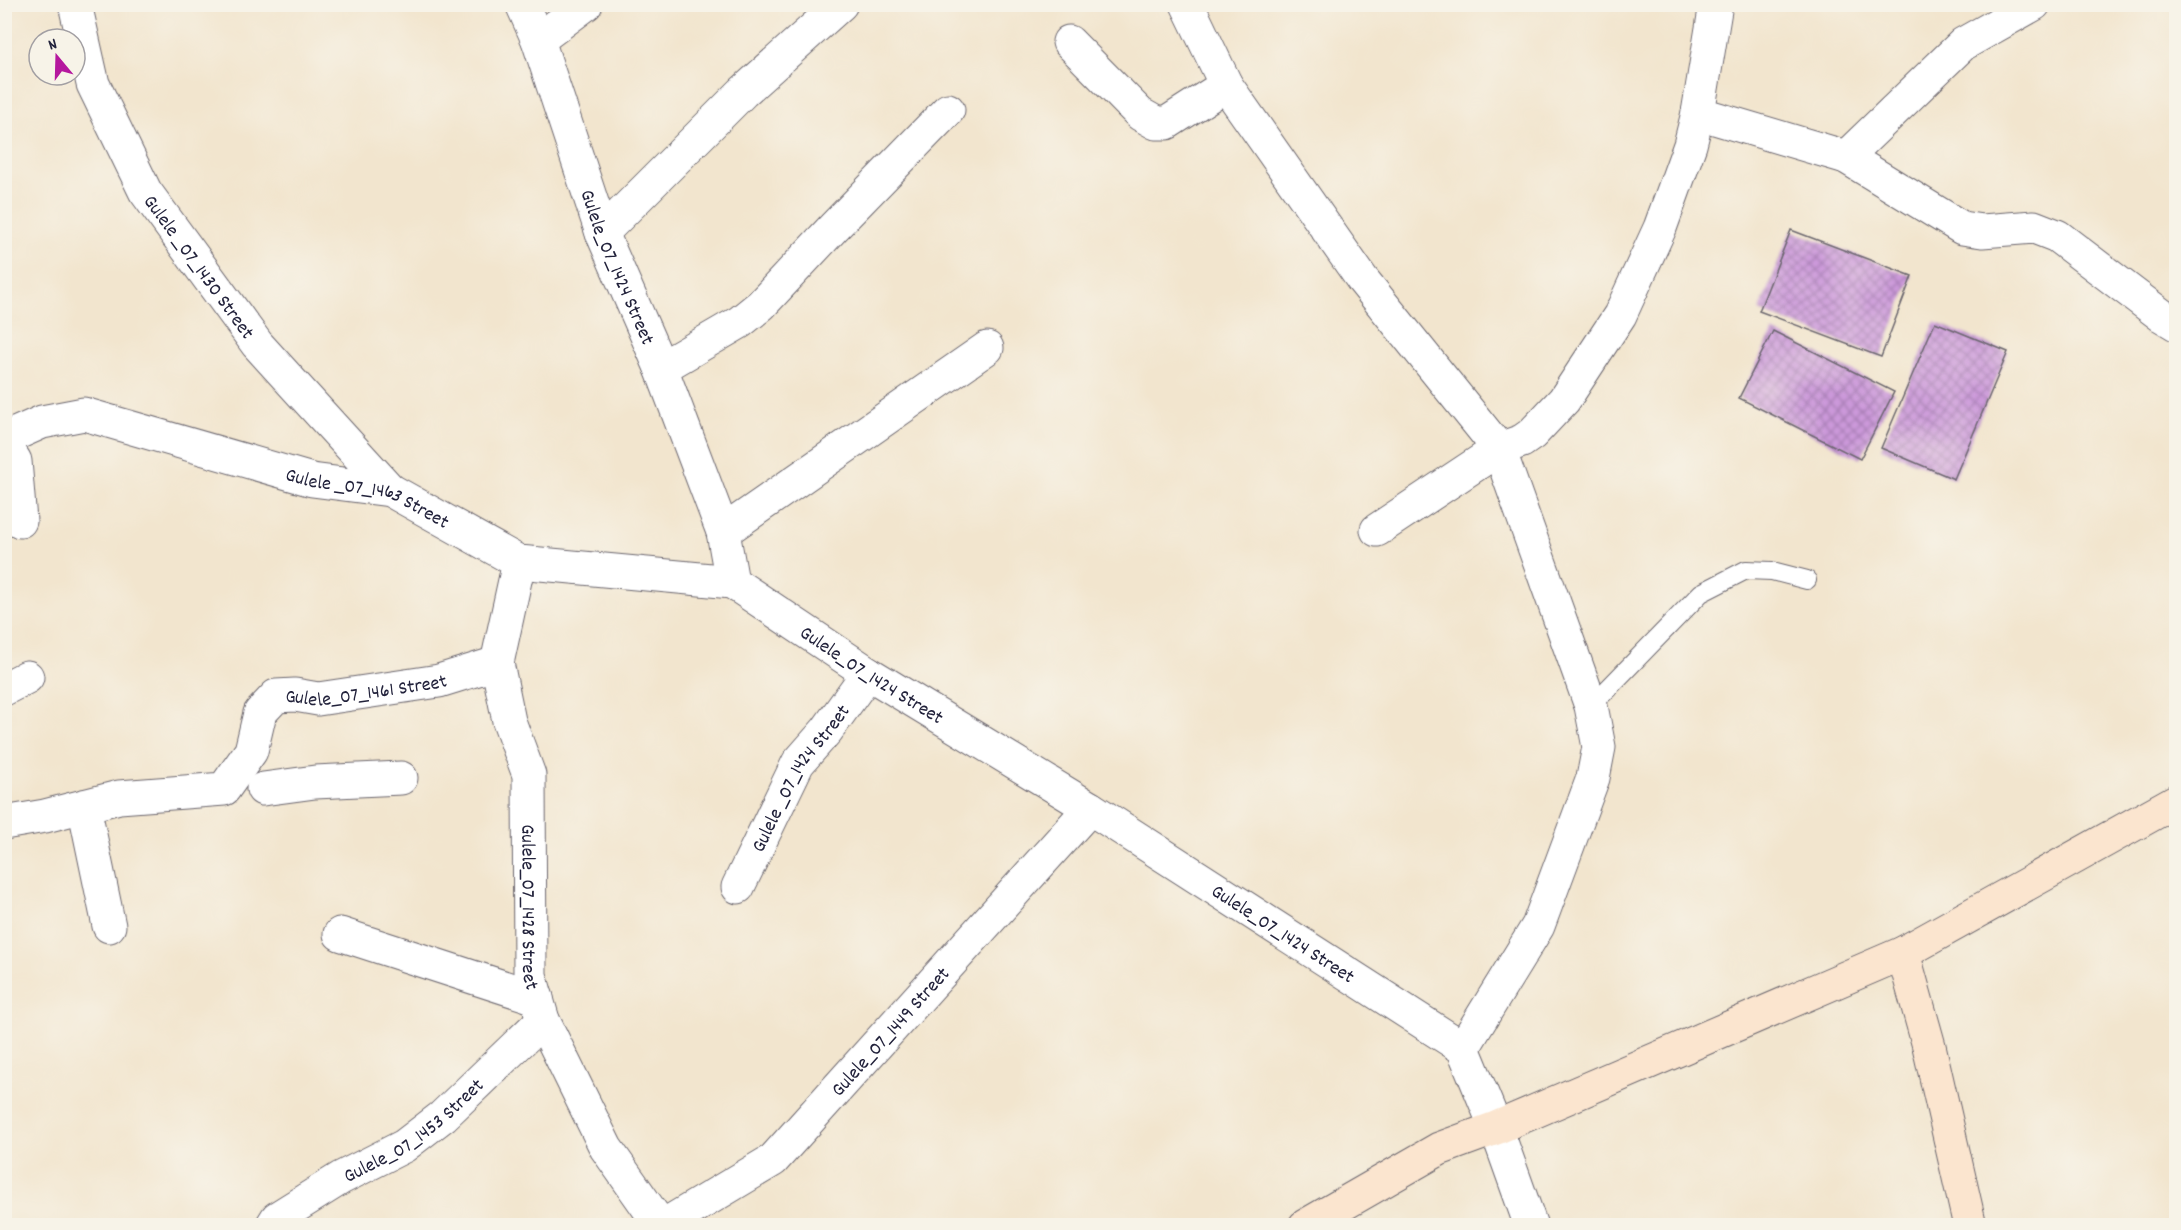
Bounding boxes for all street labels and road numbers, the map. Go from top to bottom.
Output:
street label: Gulele_07_1424 Street [572,186,660,350]
street label: Gulele _07_1430 Street [135,190,260,346]
street label: Gulele _07_1463 Street [282,462,453,537]
street label: Gulele_07_1424 Street [793,620,948,733]
street label: Gulele_07_1461 Street [285,668,451,716]
street label: Gulele _07_1424 Street [746,700,858,858]
street label: Gulele_07_1428 Street [512,824,545,994]
street label: Gulele_07_1424 Street [1205,879,1359,992]
street label: Gulele_07_1449 Street [826,962,957,1104]
street label: Gulele_07_1453 Street [339,1073,491,1191]

